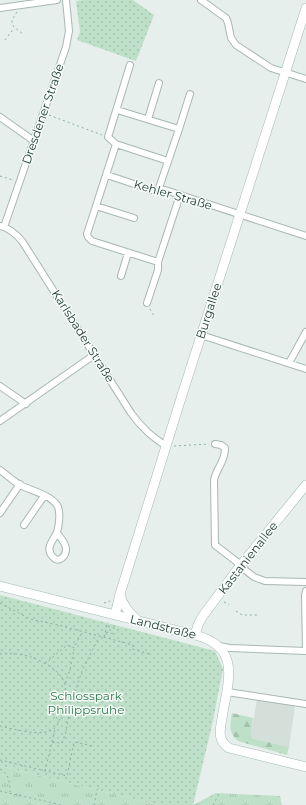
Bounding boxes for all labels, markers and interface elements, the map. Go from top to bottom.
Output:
street label: Dresdener Straße [18,62,67,166]
street label: Kehler Straße [132,176,214,213]
street label: Burgallee [192,281,225,341]
street label: Karlsbader Straße [49,287,118,385]
street label: Kastanienallee [215,519,281,597]
street label: Landstraße [128,611,198,642]
park label: Schlosspark Philippsruhe [48,688,124,717]

